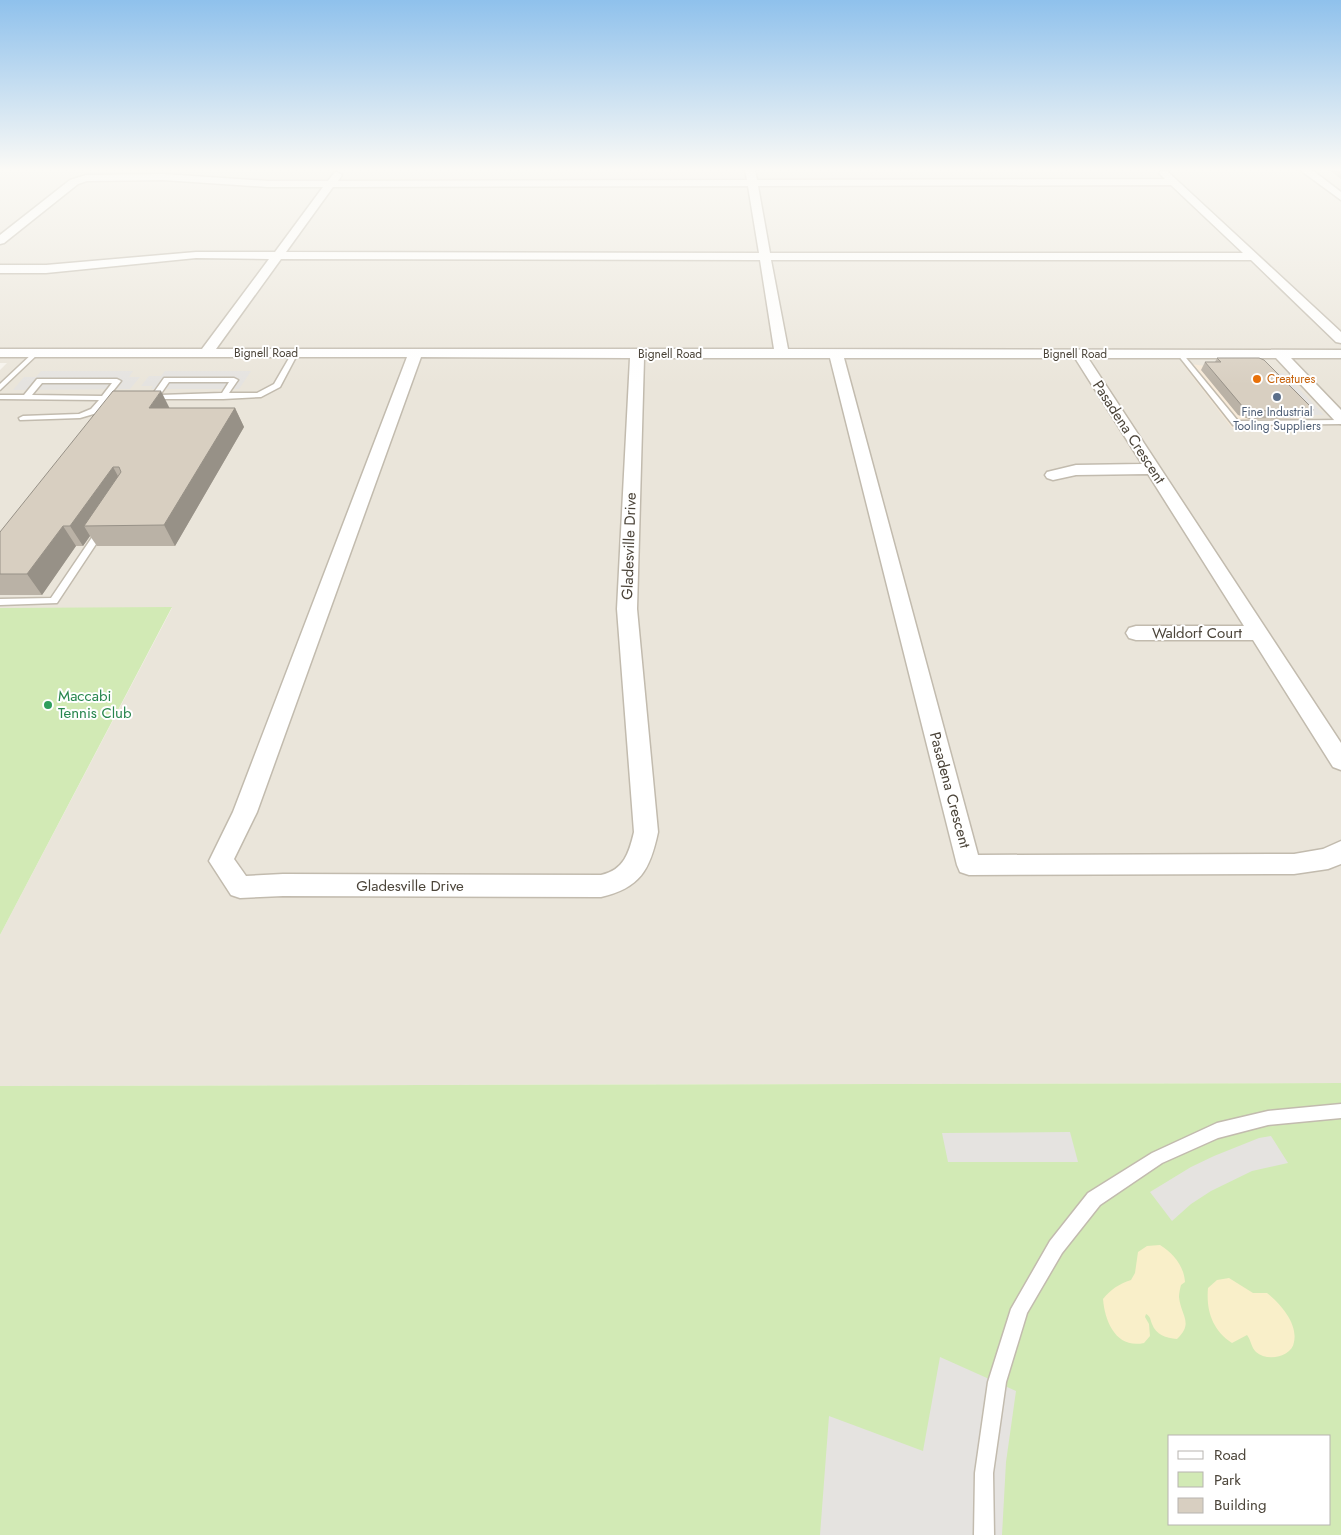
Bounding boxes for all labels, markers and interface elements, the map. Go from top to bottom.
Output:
street label: Bignell Road [234,344,298,362]
street label: Bignell Road [638,345,702,363]
street label: Bignell Road [1043,345,1107,363]
place label: Creatures [1267,370,1315,388]
marker: Creatures [1251,373,1263,385]
street label: Pasadena Crescent [1087,376,1171,488]
marker: Fine Industrial Tooling Suppliers [1271,391,1283,403]
place label: Fine Industrial Tooling Suppliers [1233,403,1321,435]
street label: Gladesville Drive [616,492,642,600]
street label: Waldorf Court [1152,622,1242,644]
place label: Maccabi Tennis Club [58,685,132,724]
marker: Maccabi Tennis Club [42,699,54,711]
street label: Pasadena Crescent [924,729,976,851]
street label: Gladesville Drive [356,875,464,897]
legend [1168,1435,1331,1525]
text: Road [1214,1444,1246,1466]
text: Park [1214,1469,1241,1491]
text: Building [1214,1494,1266,1516]

